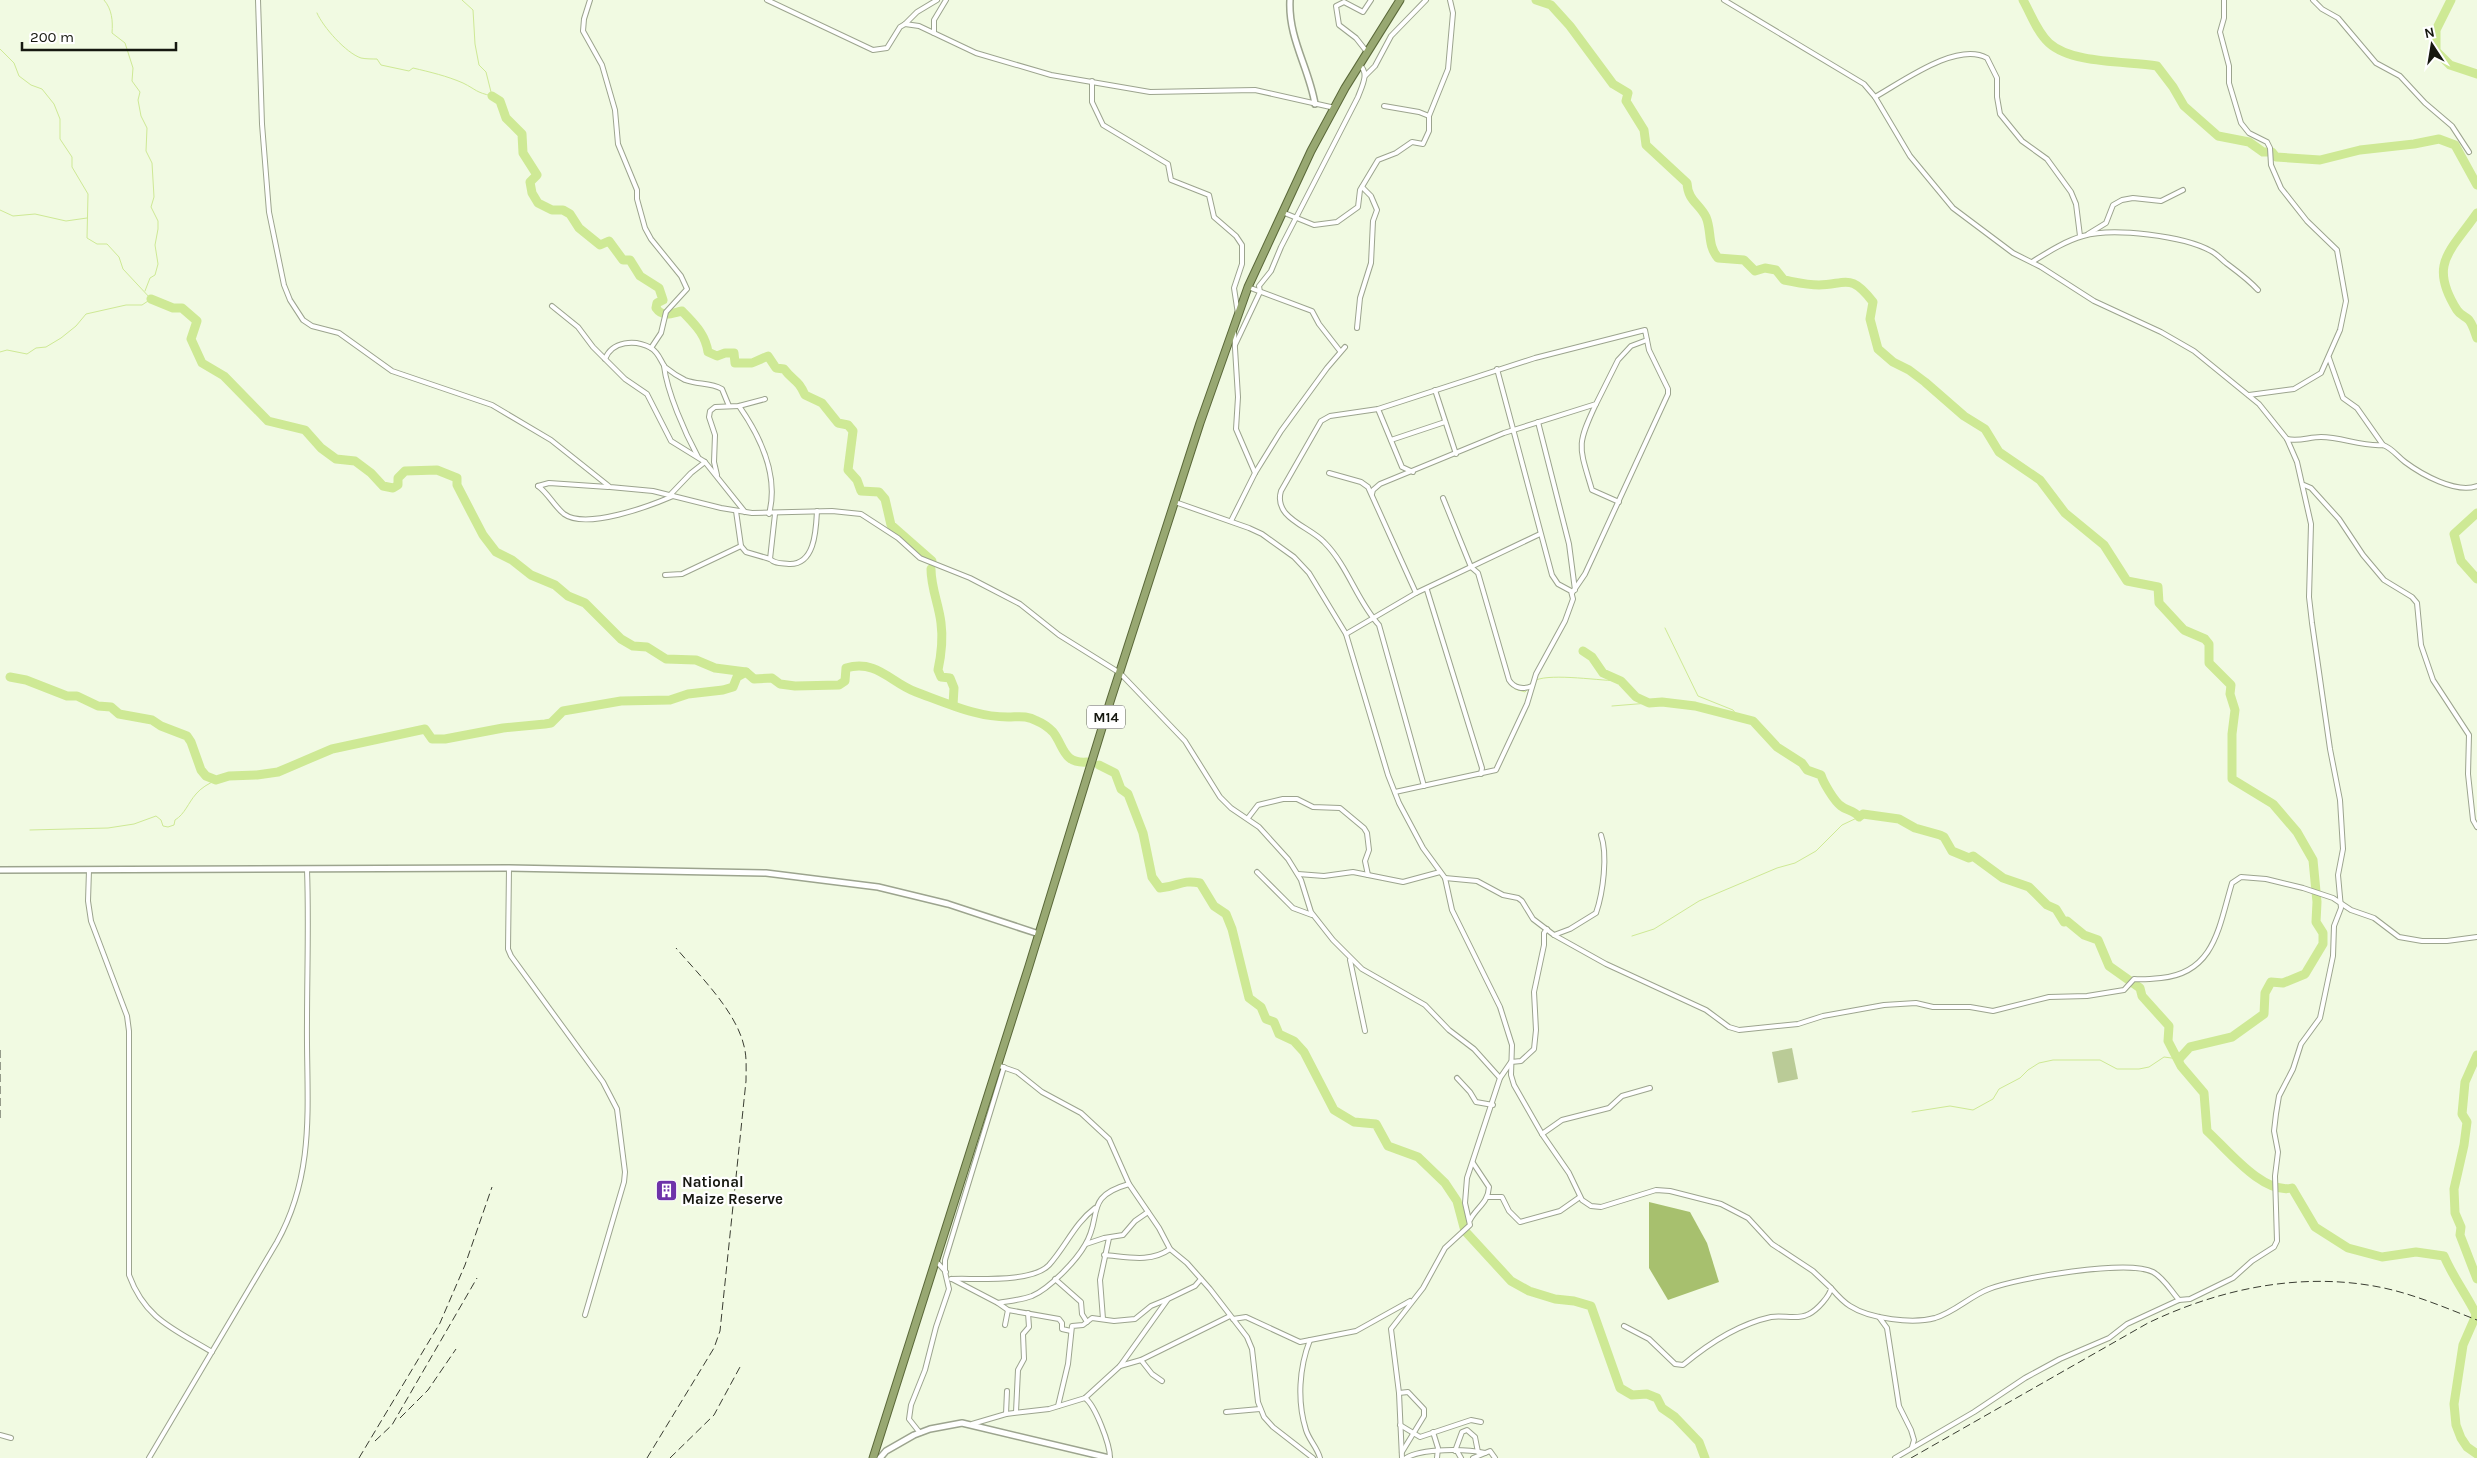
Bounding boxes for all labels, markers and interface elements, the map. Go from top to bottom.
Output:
scale bar [22,20,176,52]
north arrow [2407,20,2457,70]
text: N [2423,23,2436,42]
text: 200 m [30,28,74,46]
road number: M14 [1087,706,1125,729]
place label: National Maize Reserve [682,1173,783,1208]
building icon: National Maize Reserve [654,1179,678,1203]

